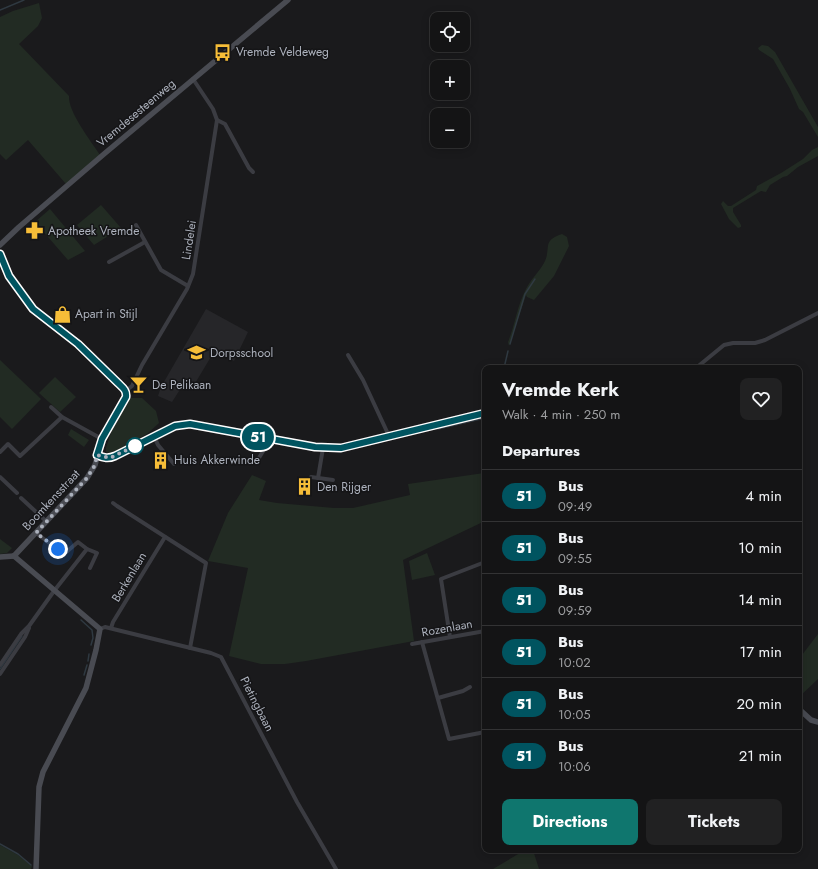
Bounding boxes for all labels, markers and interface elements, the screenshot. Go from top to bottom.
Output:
map controls [430,12,470,148]
button: locate [430,12,470,52]
bus stop icon: Vremde Veldeweg [213,42,233,62]
place label: Vremde Veldeweg [236,43,329,61]
button: + [430,60,470,100]
street label: Vremdesesteenweg [93,75,179,151]
button: − [430,108,470,148]
street label: Lindelei [177,219,201,261]
pharmacy icon: Apotheek Vremde [25,221,45,241]
place label: Apotheek Vremde [48,222,139,240]
shop icon: Apart in Stijl [52,304,72,324]
place label: Apart in Stijl [75,305,138,323]
school or university icon: Dorpsschool [187,343,207,363]
place label: Dorpsschool [210,344,273,362]
bar icon: De Pelikaan [129,375,149,395]
place label: De Pelikaan [152,376,211,394]
text: Vremde Kerk [502,376,619,403]
button: heart [740,378,782,420]
text: Walk · 4 min · 250 m [502,405,620,424]
line badge: 51 [240,424,276,450]
text: 51 [250,427,266,447]
unlabelled marker [126,437,144,455]
text: Departures [502,440,580,462]
building icon: Huis Akkerwinde [151,450,171,470]
place label: Huis Akkerwinde [174,451,260,469]
street label: Boomkensstraat [18,465,84,535]
text: Bus [558,475,583,497]
building icon: Den Rijger [294,477,314,497]
place label: Den Rijger [317,478,372,496]
text: 4 min [745,485,782,507]
text: 51 [516,486,532,506]
text: 09:49 [558,497,592,516]
text: Bus [558,527,583,549]
text: 10 min [738,537,782,559]
text: 51 [516,538,532,558]
your location [48,539,68,559]
street label: Berkenlaan [107,549,151,605]
text: 09:55 [558,549,592,568]
text: Bus [558,579,583,601]
text: 14 min [739,589,782,611]
text: 51 [516,590,532,610]
text: 09:59 [558,601,592,620]
street label: Rozenlaan [420,615,474,641]
text: Bus [558,631,583,653]
text: 17 min [739,641,782,663]
text: 51 [516,642,532,662]
text: 10:02 [558,653,591,672]
street label: Pietingbaan [235,673,279,735]
text: Bus [558,683,583,705]
text: 20 min [736,693,782,715]
text: 51 [516,694,532,714]
text: 10:05 [558,705,591,724]
text: Bus [558,735,583,757]
text: 21 min [739,745,782,767]
text: 51 [516,746,532,766]
text: 10:06 [558,757,591,776]
button: Directions [502,799,638,845]
button: Tickets [646,799,782,845]

